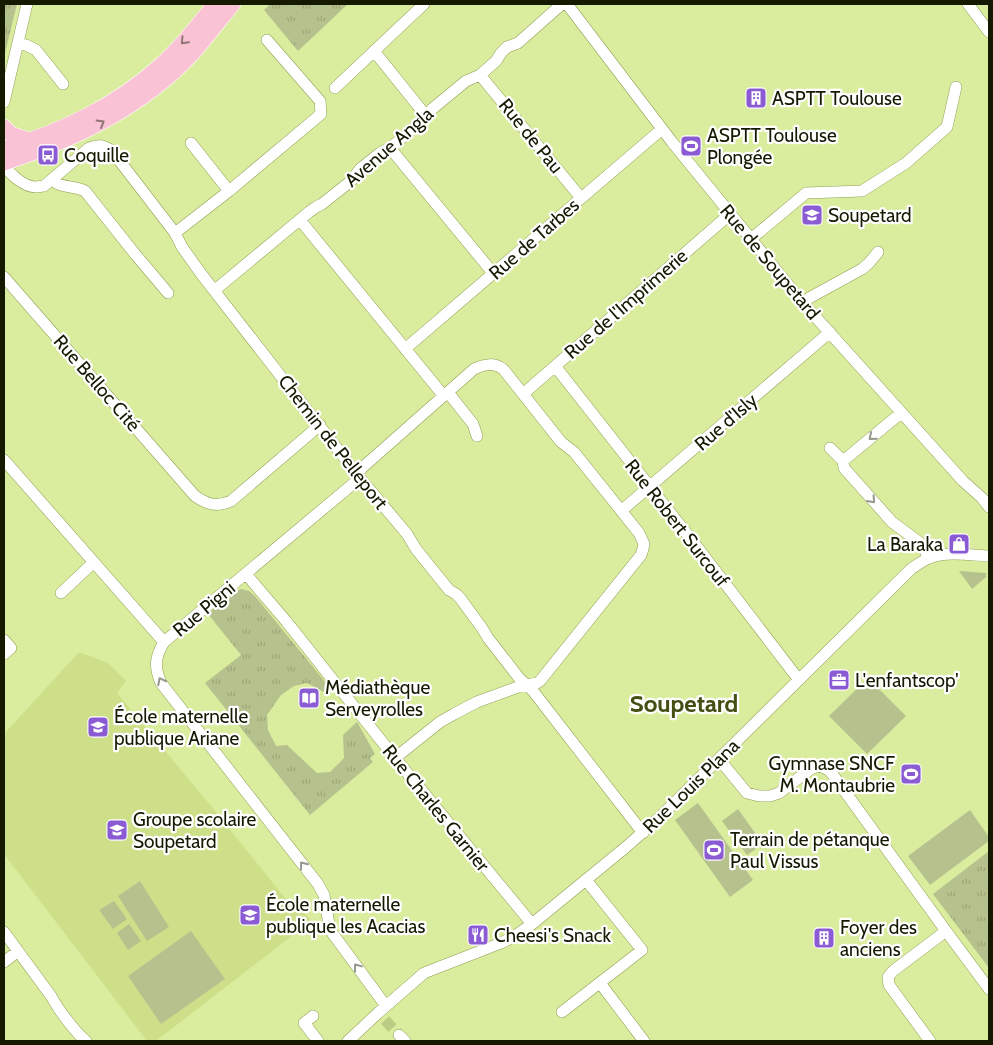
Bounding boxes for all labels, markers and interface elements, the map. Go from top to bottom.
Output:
one-way arrow [181,36,190,45]
building icon: ASPTT Toulouse [744,86,768,110]
place label: ASPTT Toulouse [772,87,902,110]
street label: Rue de Pau [494,94,568,178]
street label: Avenue Angla [340,102,438,192]
one-way arrow [95,119,104,129]
place label: ASPTT Toulouse Plongée [707,124,837,169]
sports icon: ASPTT Toulouse Plongée [679,134,703,158]
bus stop icon: Coquille [36,143,60,167]
place label: Coquille [64,144,129,167]
street label: Rue de Tarbes [484,194,584,284]
street label: Rue de Soupetard [715,200,825,324]
school or university icon: Soupetard [800,203,824,227]
place label: Soupetard [828,204,912,227]
street label: Rue de l'Imprimerie [560,244,692,364]
street label: Rue Belloc Cité [49,330,146,436]
street label: Chemin de Pelleport [273,370,393,514]
street label: Rue d'Isly [690,388,762,455]
one-way arrow [869,431,878,440]
street label: Rue Robert Surcouf [620,455,734,592]
one-way arrow [866,494,875,503]
shop icon: La Baraka [947,532,971,556]
place label: La Baraka [867,533,943,556]
street label: Rue Pigni [168,576,240,642]
office icon: L'enfantscop' [827,668,851,692]
place label: L'enfantscop' [855,669,958,692]
place label: Médiathèque Serveyrolles [325,676,430,721]
one-way arrow [157,677,167,686]
library icon: Médiathèque Serveyrolles [297,686,321,710]
district label: Soupetard [630,689,738,718]
place label: École maternelle publique Ariane [114,704,248,750]
school or university icon: École maternelle publique Ariane [86,715,110,739]
street label: Rue Louis Plana [638,734,744,838]
street label: Rue Charles Garnier [378,740,494,876]
place label: Gymnase SNCF M. Montaubrie [769,752,895,797]
sports icon: Gymnase SNCF M. Montaubrie [899,762,923,786]
place label: Groupe scolaire Soupetard [133,808,257,853]
school or university icon: Groupe scolaire Soupetard [105,818,129,842]
place label: Terrain de pétanque Paul Vissus [730,828,890,873]
sports icon: Terrain de pétanque Paul Vissus [702,838,726,862]
one-way arrow [300,861,309,871]
place label: École maternelle publique les Acacias [266,892,425,938]
school or university icon: École maternelle publique les Acacias [238,903,262,927]
place label: Foyer des anciens [840,916,917,961]
restaurant icon: Cheesi's Snack [466,923,490,947]
place label: Cheesi's Snack [494,924,611,947]
building icon: Foyer des anciens [812,926,836,950]
one-way arrow [354,963,363,973]

